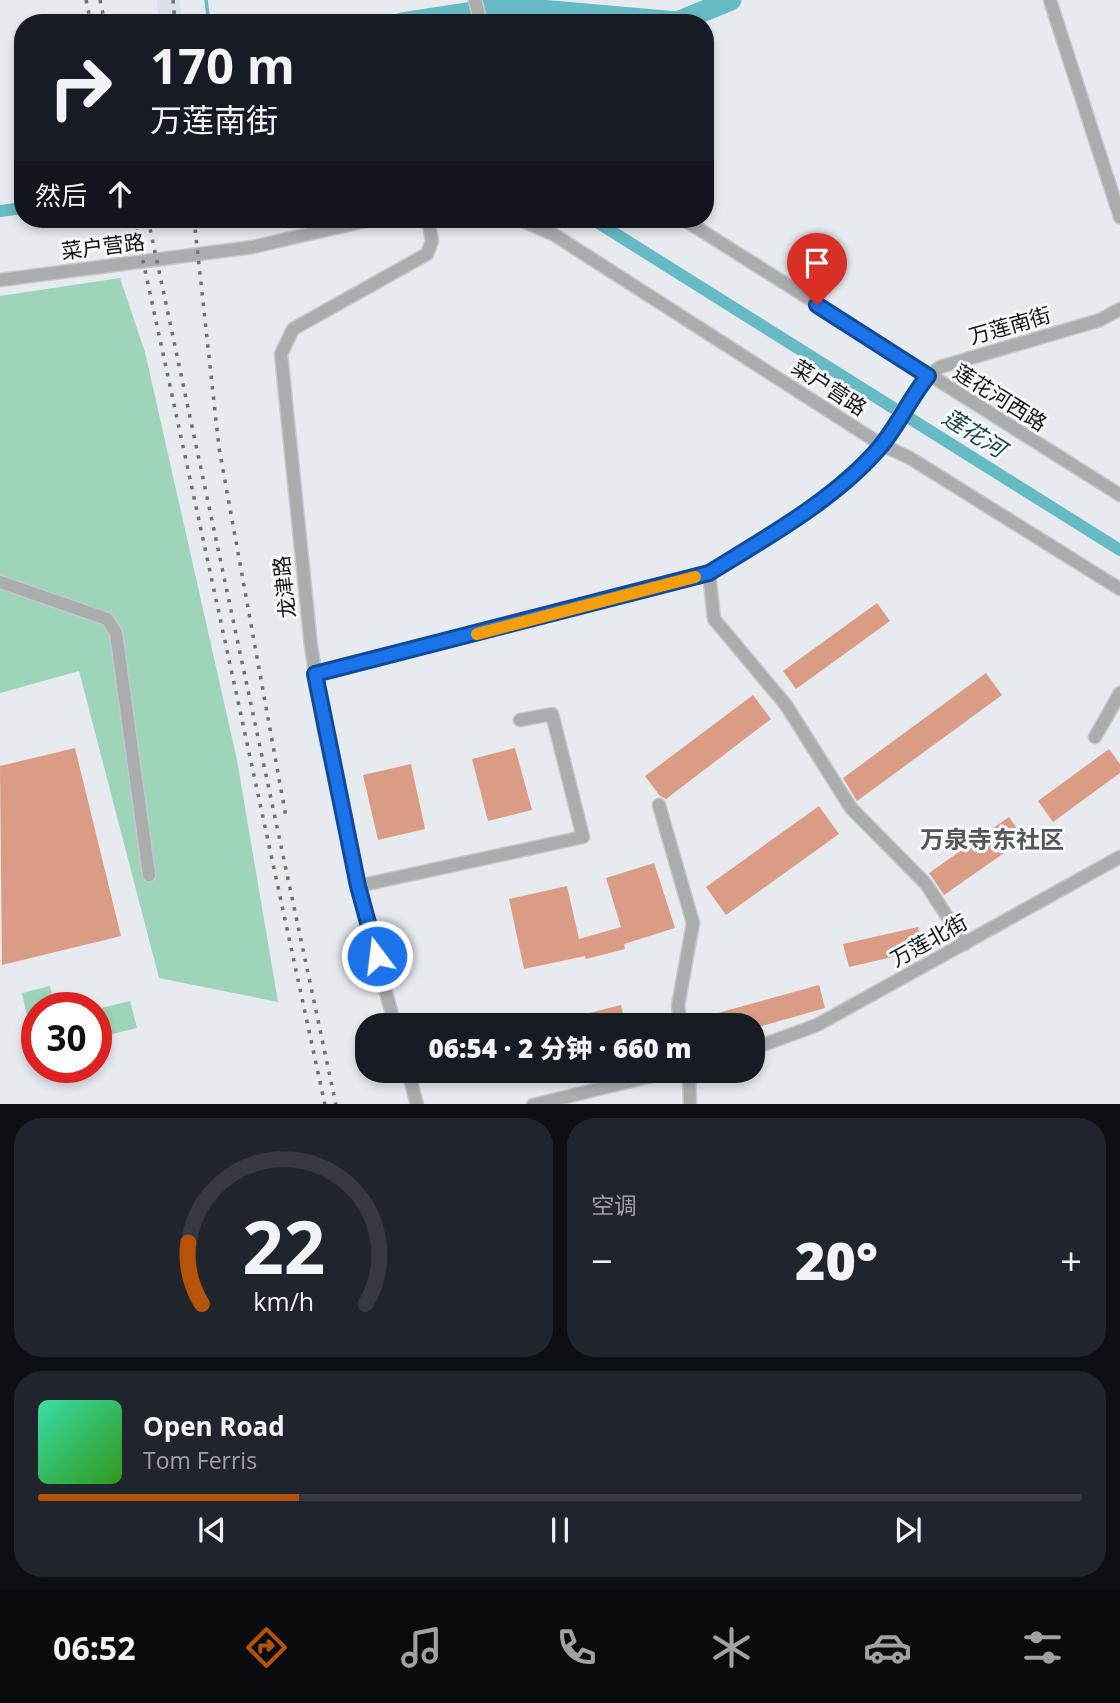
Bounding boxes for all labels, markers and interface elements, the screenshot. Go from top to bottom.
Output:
text: 170 m [150,32,295,98]
icon: right [35,42,126,133]
text: 万莲南街 [150,98,278,141]
icon: ahead [101,175,139,213]
text: 然后 [35,177,87,213]
street label: 菜户营路 [59,227,146,265]
pin [787,233,847,305]
icon: arrive [798,244,836,282]
street label: 万莲南街 [965,300,1054,350]
street label: 菜户营路 [787,353,872,422]
street label: 莲花河西路 [949,359,1051,437]
water label: 莲花河 [937,403,1011,463]
street label: 龙津路 [267,554,301,620]
district label: 万泉寺东社区 [920,822,1064,855]
street label: 万莲北街 [885,908,972,973]
position arrow [340,919,414,993]
speed limit sign: 30 [21,992,112,1083]
text: 06:54 · 2 分钟 · 660 m [429,1030,691,1066]
text: 空调 [591,1189,637,1221]
text: 22 [242,1196,325,1295]
text: 20° [795,1224,878,1295]
text: − [591,1234,613,1286]
text: + [1060,1234,1082,1286]
text: km/h [253,1283,314,1317]
text: Open Road [143,1408,285,1444]
text: Tom Ferris [143,1444,257,1476]
icon: previous [193,1511,231,1549]
icon: pause [541,1511,579,1549]
icon: next [889,1511,927,1549]
icon: directions [242,1623,291,1672]
icon: music [397,1623,446,1672]
icon: phone [552,1623,601,1672]
icon: climate [707,1623,756,1672]
icon: car [863,1623,912,1672]
icon: filters [1018,1623,1067,1672]
text: 06:52 [53,1626,135,1669]

